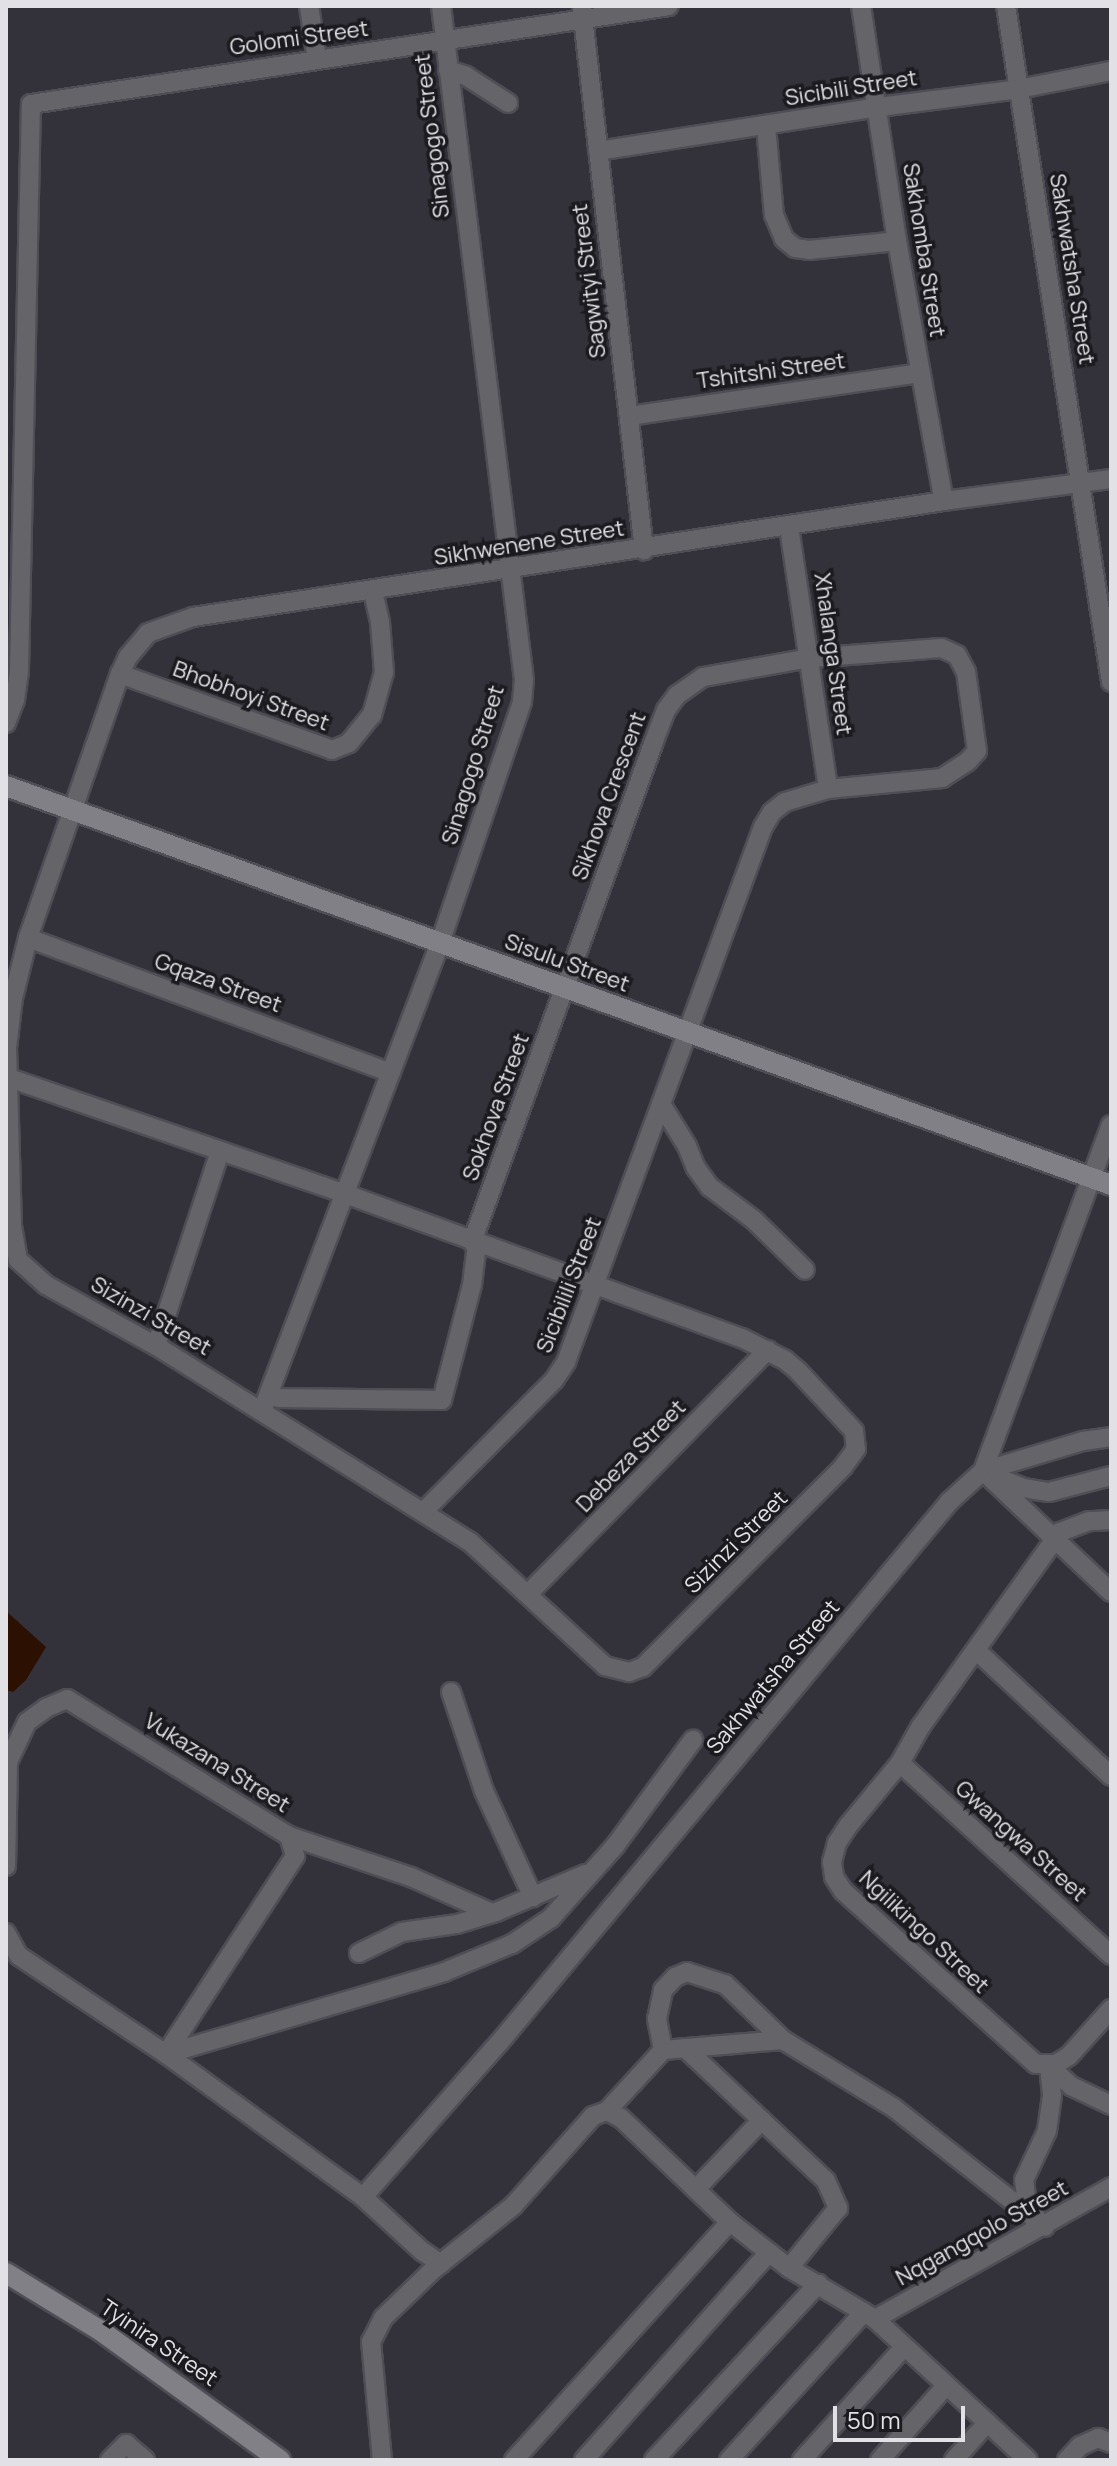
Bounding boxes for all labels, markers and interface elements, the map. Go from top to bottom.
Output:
street label: Golomi Street [228,15,370,61]
street label: Sinagogo Street [409,52,455,220]
street label: Sicibili Street [783,65,919,111]
street label: Sakhomba Street [897,161,951,339]
street label: Sakhwatsha Street [1044,172,1100,366]
street label: Sagwityi Street [566,202,612,360]
street label: Tshitshi Street [695,348,847,394]
street label: Sikhwenene Street [432,515,626,571]
street label: Xhalanga Street [809,571,857,737]
street label: Bhobhoyi Street [169,656,333,736]
street label: Sinagogo Street [436,682,510,848]
street label: Sikhova Crescent [566,709,652,883]
street label: Sisulu Street [501,928,633,998]
street label: Gqaza Street [151,948,285,1018]
street label: Sokhova Street [457,1030,535,1184]
street label: Sicibilili Street [531,1213,607,1357]
street label: Sizinzi Street [86,1271,216,1361]
street label: Debeza Street [571,1394,691,1518]
street label: Sizinzi Street [679,1485,793,1599]
street label: Sakhwatsha Street [701,1595,845,1759]
street label: Vukazana Street [139,1708,295,1818]
street label: Gwangwa Street [950,1775,1092,1907]
street label: Ngilikingo Street [854,1865,994,1999]
street label: Nqgangqolo Street [891,2175,1073,2291]
street label: Tyinira Street [96,2294,222,2392]
scale bar [837,2390,969,2440]
text: 50 m [847,2403,901,2436]

